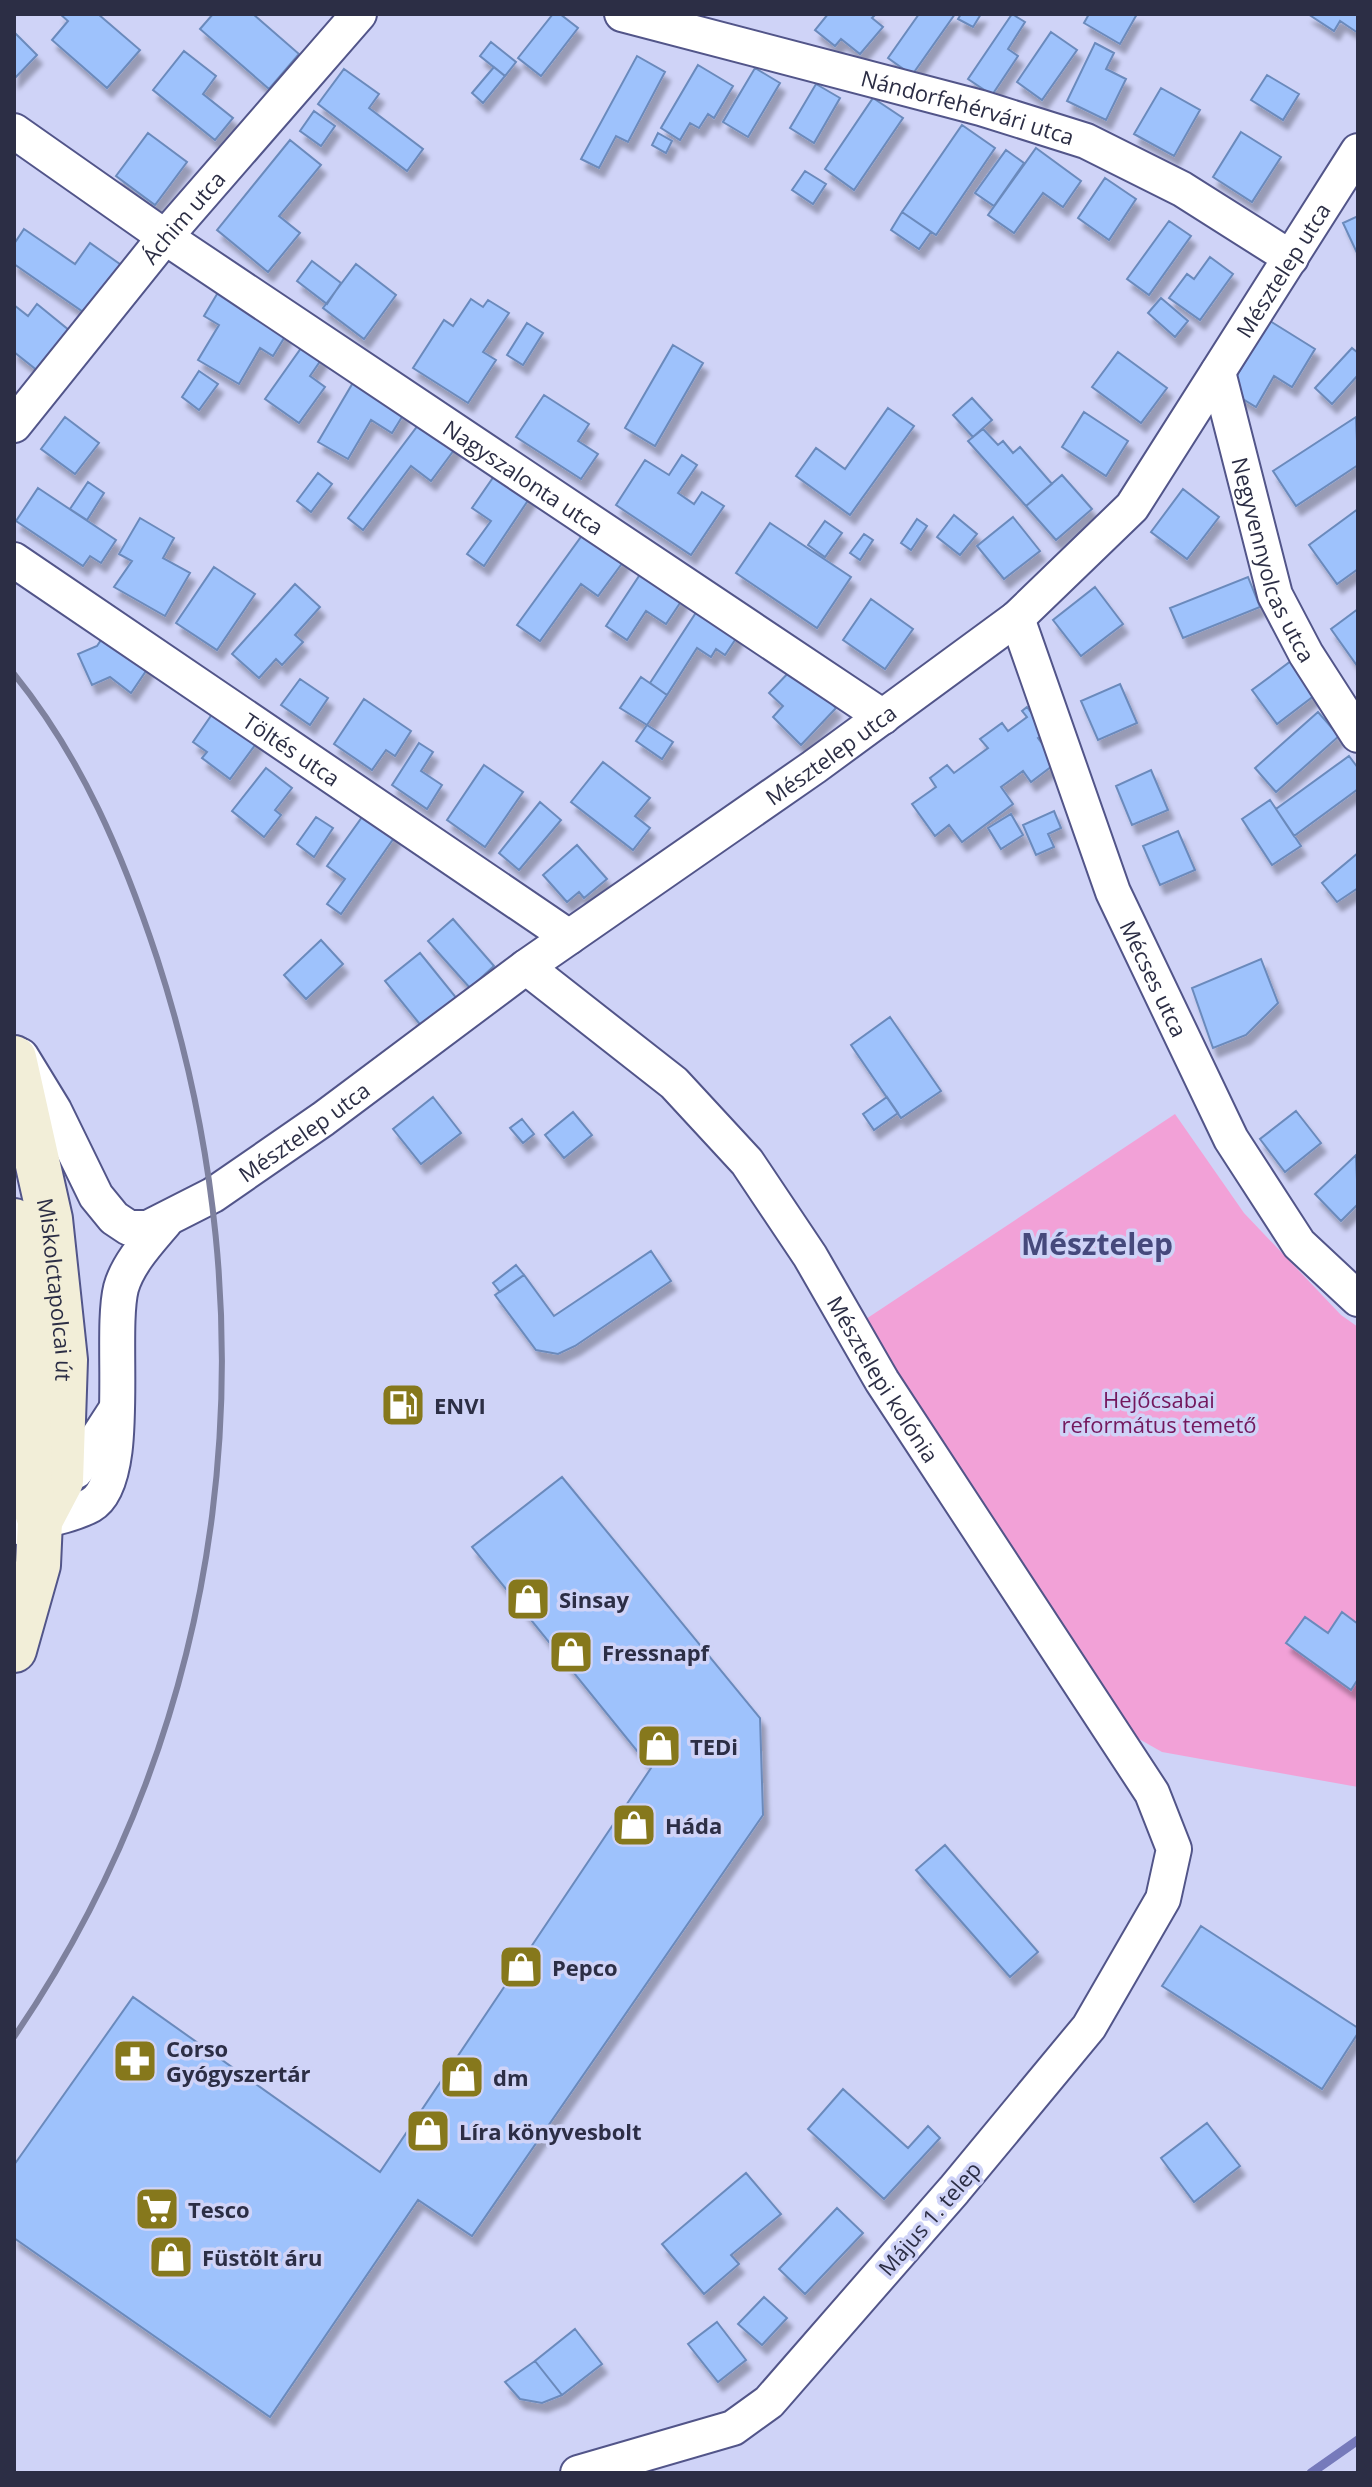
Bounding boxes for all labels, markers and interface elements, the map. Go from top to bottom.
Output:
street label: Nándorfehérvári utca [858,62,1078,151]
street label: Áchim utca [135,164,231,270]
street label: Mésztelep utca [1229,196,1337,343]
street label: Nagyszalonta utca [438,412,610,541]
street label: Negyvennyolcas utca [1225,454,1322,668]
street label: Mésztelep utca [759,697,902,812]
street label: Töltés utca [237,705,346,793]
street label: Mécses utca [1114,915,1195,1042]
street label: Mésztelep utca [232,1075,375,1188]
street label: Miskolctapolcai út [31,1195,80,1382]
district label: Mésztelep [1021,1223,1173,1264]
street label: Mésztelepi kolónia [821,1290,946,1468]
fuel station icon: ENVI [379,1381,427,1429]
park label: Hejőcsabai református temető [1061,1384,1257,1439]
place label: ENVI [434,1390,486,1420]
shop icon: Sinsay [504,1575,552,1623]
place label: Sinsay [559,1584,630,1614]
shop icon: Fressnapf [547,1628,595,1676]
place label: Fressnapf [602,1637,711,1667]
shop icon: TEDi [635,1722,683,1770]
place label: TEDi [690,1731,738,1761]
shop icon: Háda [610,1801,658,1849]
place label: Háda [665,1810,722,1840]
shop icon: Pepco [497,1943,545,1991]
place label: Pepco [552,1952,618,1982]
place label: Corso Gyógyszertár [166,2033,311,2088]
pharmacy icon: Corso Gyógyszertár [111,2037,159,2085]
shop icon: dm [438,2053,486,2101]
place label: dm [493,2062,529,2092]
shop icon: Líra könyvesbolt [404,2107,452,2155]
place label: Líra könyvesbolt [459,2116,642,2146]
street label: Május 1. telep [871,2154,987,2282]
supermarket icon: Tesco [133,2185,181,2233]
place label: Tesco [188,2194,250,2224]
shop icon: Füstölt áru [147,2233,195,2281]
place label: Füstölt áru [202,2242,322,2272]

